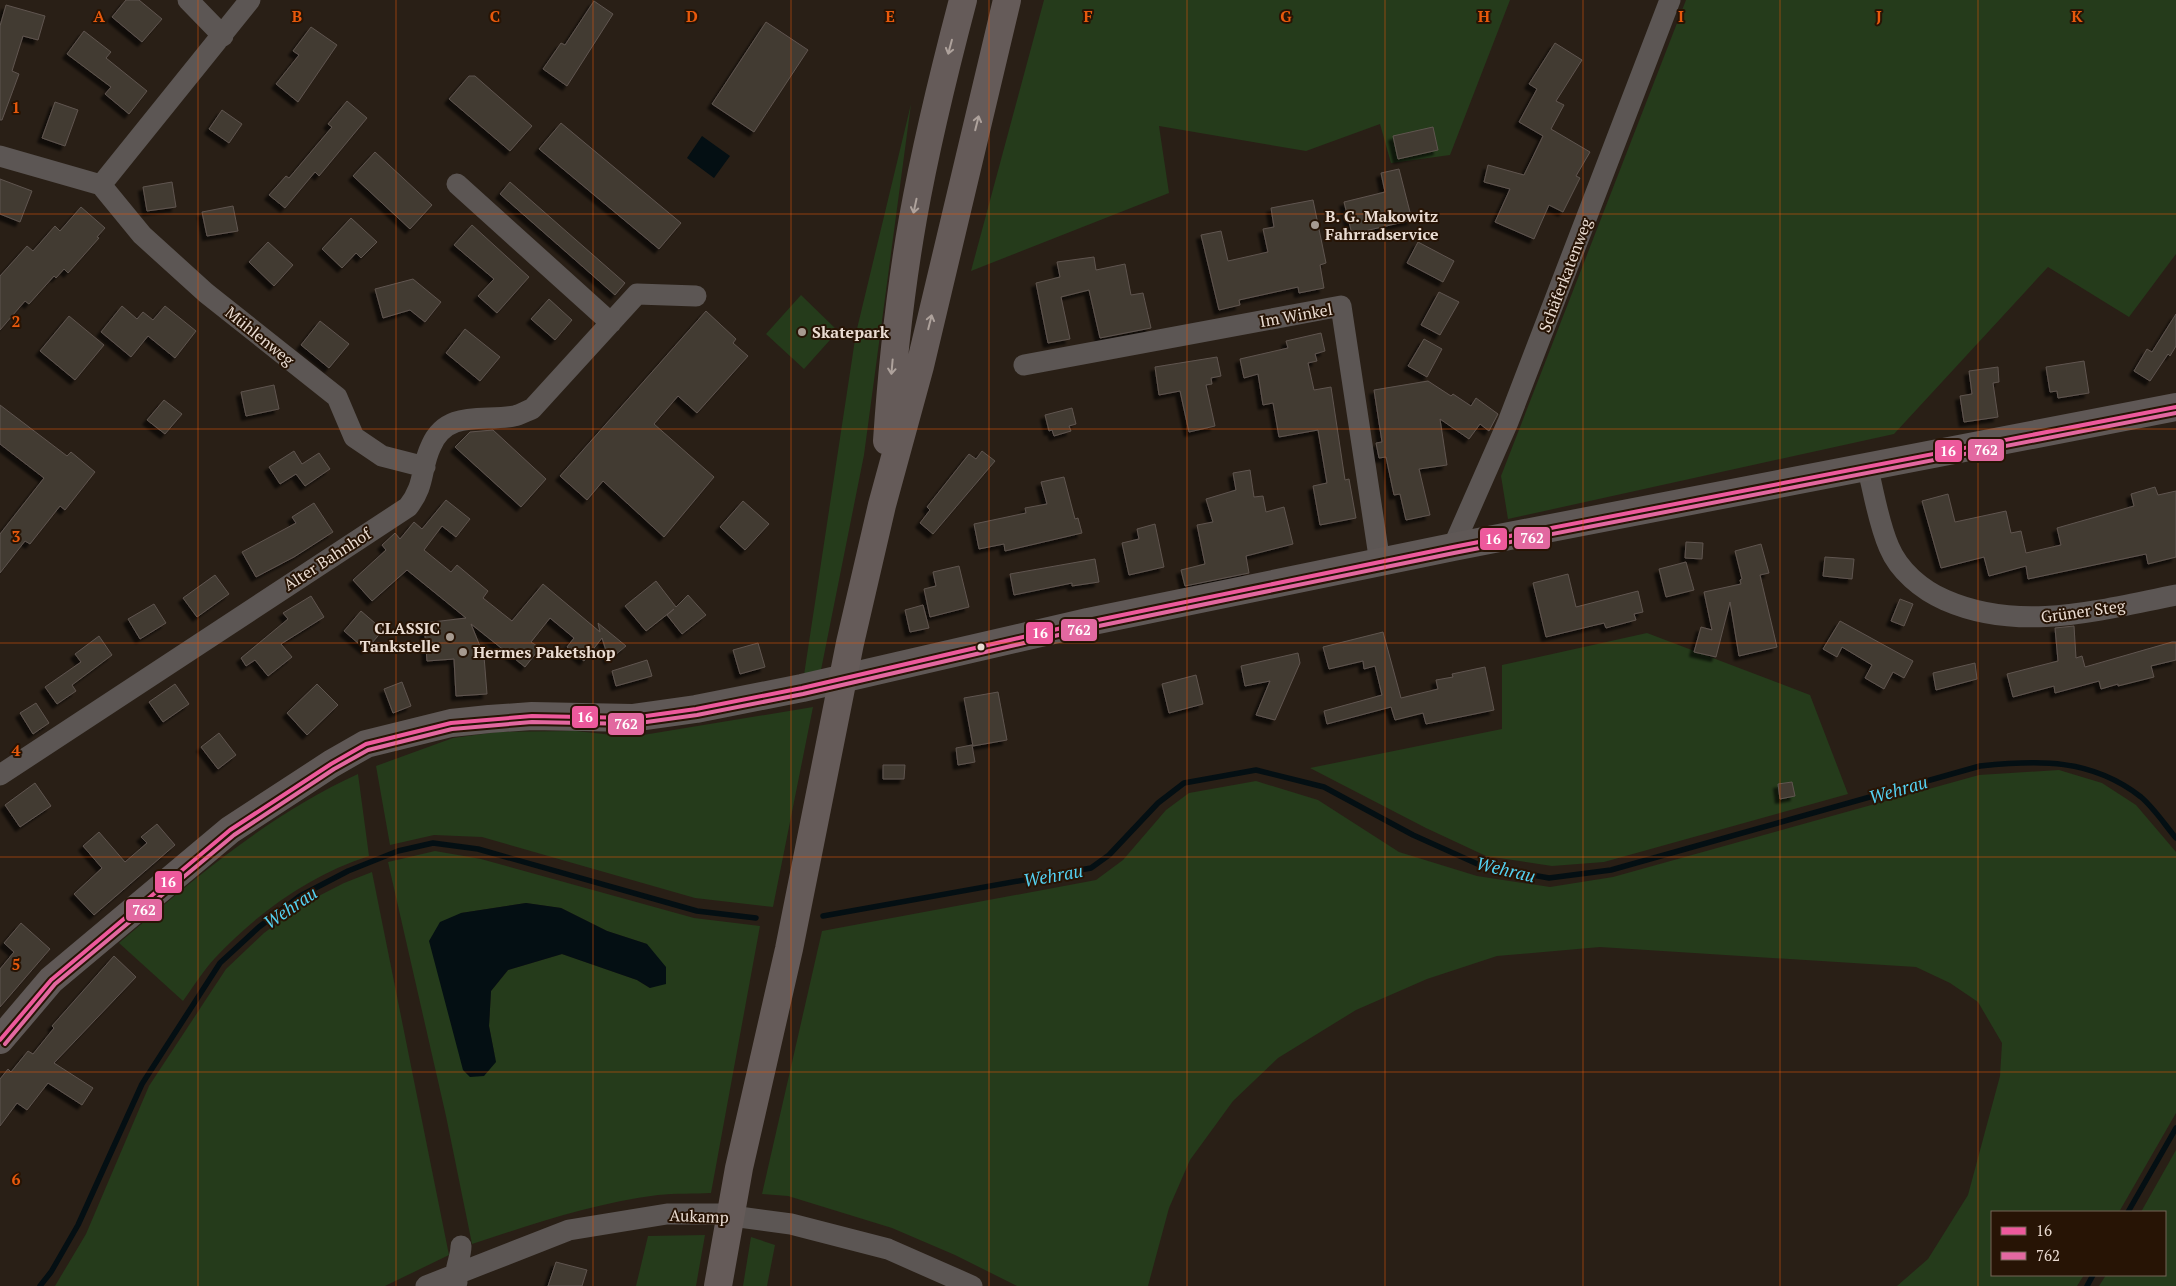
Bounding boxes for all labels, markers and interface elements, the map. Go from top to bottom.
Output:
text: A [93,5,105,27]
text: B [292,5,302,27]
text: C [490,5,500,27]
text: D [686,5,698,27]
text: E [885,5,895,27]
text: F [1083,5,1093,27]
text: G [1280,5,1292,27]
text: H [1478,5,1490,27]
text: I [1678,5,1684,27]
text: J [1876,5,1882,27]
text: K [2071,5,2083,27]
one-way arrow [945,39,955,55]
text: 1 [11,96,21,118]
one-way arrow [973,115,982,131]
one-way arrow [910,197,920,213]
place label: B. G. Makowitz Fahrradservice [1325,205,1439,245]
street label: Schäferkatenweg [1533,214,1597,335]
marker: B. G. Makowitz Fahrradservice [1309,219,1321,231]
street label: Im Winkel [1258,298,1334,332]
street label: Mühlenweg [221,301,300,371]
text: 2 [11,310,21,332]
one-way arrow [926,315,935,331]
place label: Skatepark [812,321,890,343]
marker: Skatepark [796,326,808,338]
one-way arrow [888,358,897,374]
line badge: 762 [1967,438,2005,462]
line badge: 16 [1934,439,1963,463]
text: 762 [1974,440,1998,459]
text: 16 [1940,441,1956,460]
street label: Alter Bahnhof [279,522,376,596]
text: 3 [11,525,21,547]
line badge: 762 [1513,526,1551,550]
line badge: 16 [1479,527,1508,551]
text: 762 [1520,528,1544,547]
text: 16 [1485,529,1501,548]
street label: Grüner Steg [2039,594,2127,628]
place label: CLASSIC Tankstelle [360,617,440,657]
line badge: 762 [1060,618,1098,642]
text: 762 [1067,620,1091,639]
line badge: 16 [1025,621,1054,645]
text: 16 [1032,623,1048,642]
marker: CLASSIC Tankstelle [444,631,456,643]
place label: Hermes Paketshop [473,641,616,663]
unlabelled marker [976,642,986,652]
marker: Hermes Paketshop [457,646,469,658]
line badge: 16 [571,705,599,729]
text: 16 [577,707,593,726]
line badge: 762 [607,712,645,736]
text: 762 [614,714,638,733]
text: 4 [11,739,21,761]
water label: Wehrau [1866,769,1930,809]
water label: Wehrau [1474,851,1538,887]
water label: Wehrau [1021,858,1085,892]
line badge: 16 [154,870,183,894]
text: 16 [160,872,176,891]
water label: Wehrau [258,880,322,934]
line badge: 762 [125,898,163,922]
text: 762 [132,900,156,919]
text: 5 [11,953,21,975]
text: 6 [11,1168,21,1190]
street label: Aukamp [669,1204,729,1228]
legend [1991,1211,2166,1276]
text: 16 [2036,1220,2052,1240]
text: 762 [2036,1245,2060,1265]

